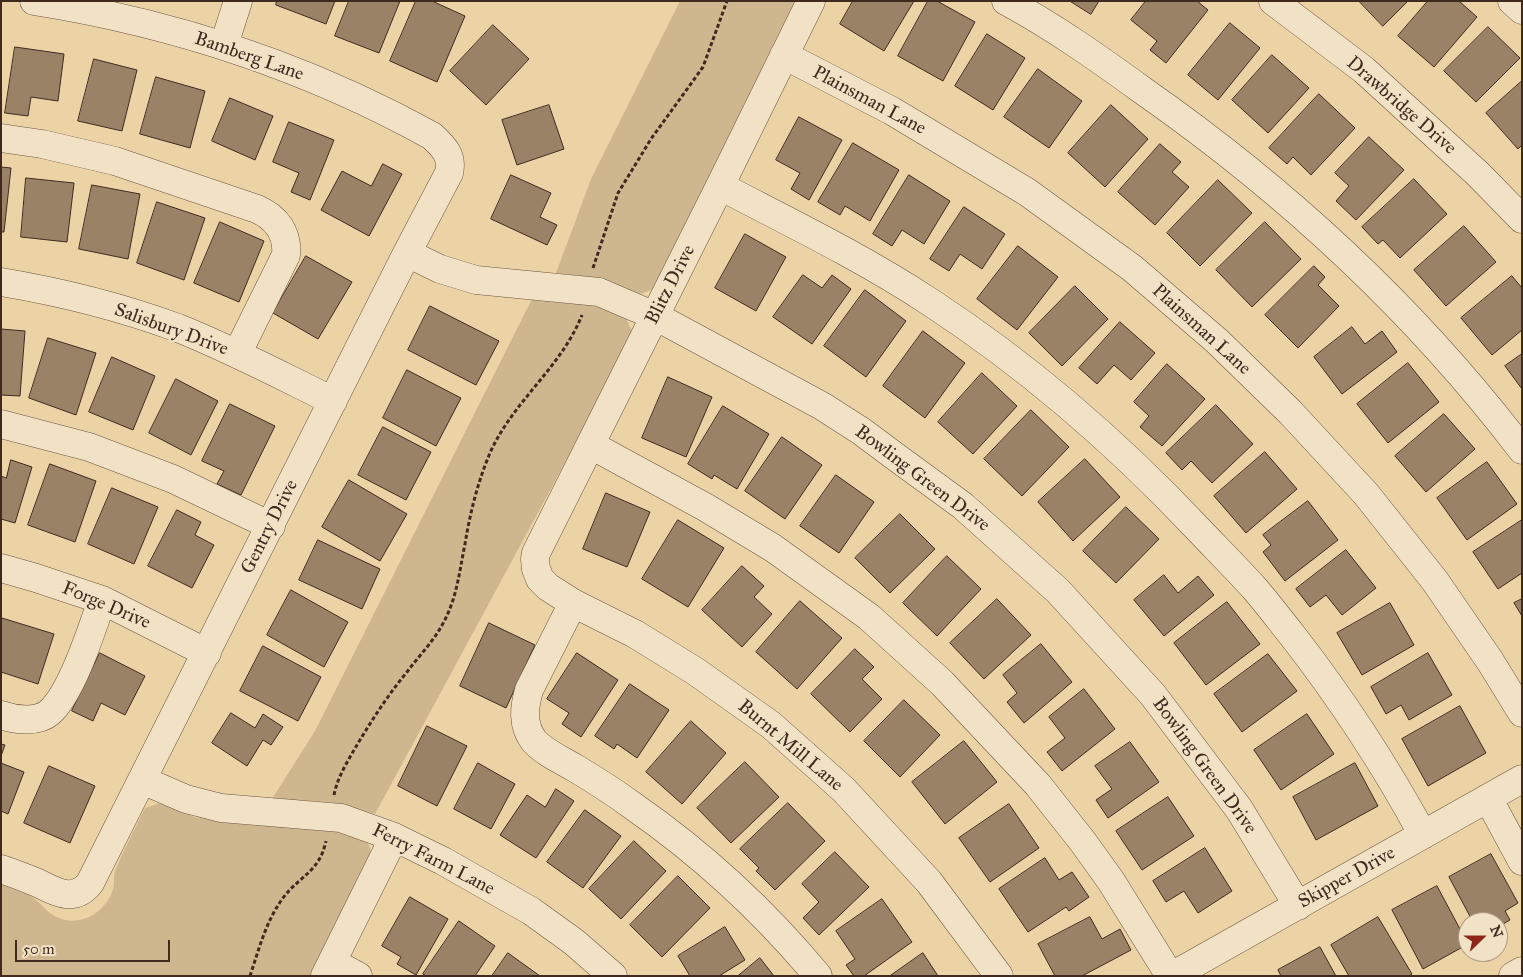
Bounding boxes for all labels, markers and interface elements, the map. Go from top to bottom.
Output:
street label: Bamberg Lane [191,28,307,86]
street label: Drawbridge Drive [1341,52,1461,160]
street label: Plainsman Lane [808,62,930,140]
street label: Blitz Drive [641,241,701,329]
street label: Plainsman Lane [1147,280,1255,380]
street label: Salisbury Drive [111,299,231,361]
street label: Bowling Green Drive [850,421,994,537]
street label: Gentry Drive [237,476,303,578]
street label: Forge Drive [58,577,154,635]
street label: Bowling Green Drive [1147,693,1261,839]
street label: Burnt Mill Lane [733,695,847,797]
street label: Ferry Farm Lane [368,819,498,901]
street label: Skipper Drive [1295,842,1399,914]
north arrow [1458,912,1508,962]
text: N [1486,923,1507,940]
scale bar [18,930,172,962]
text: 50 m [23,940,55,958]

